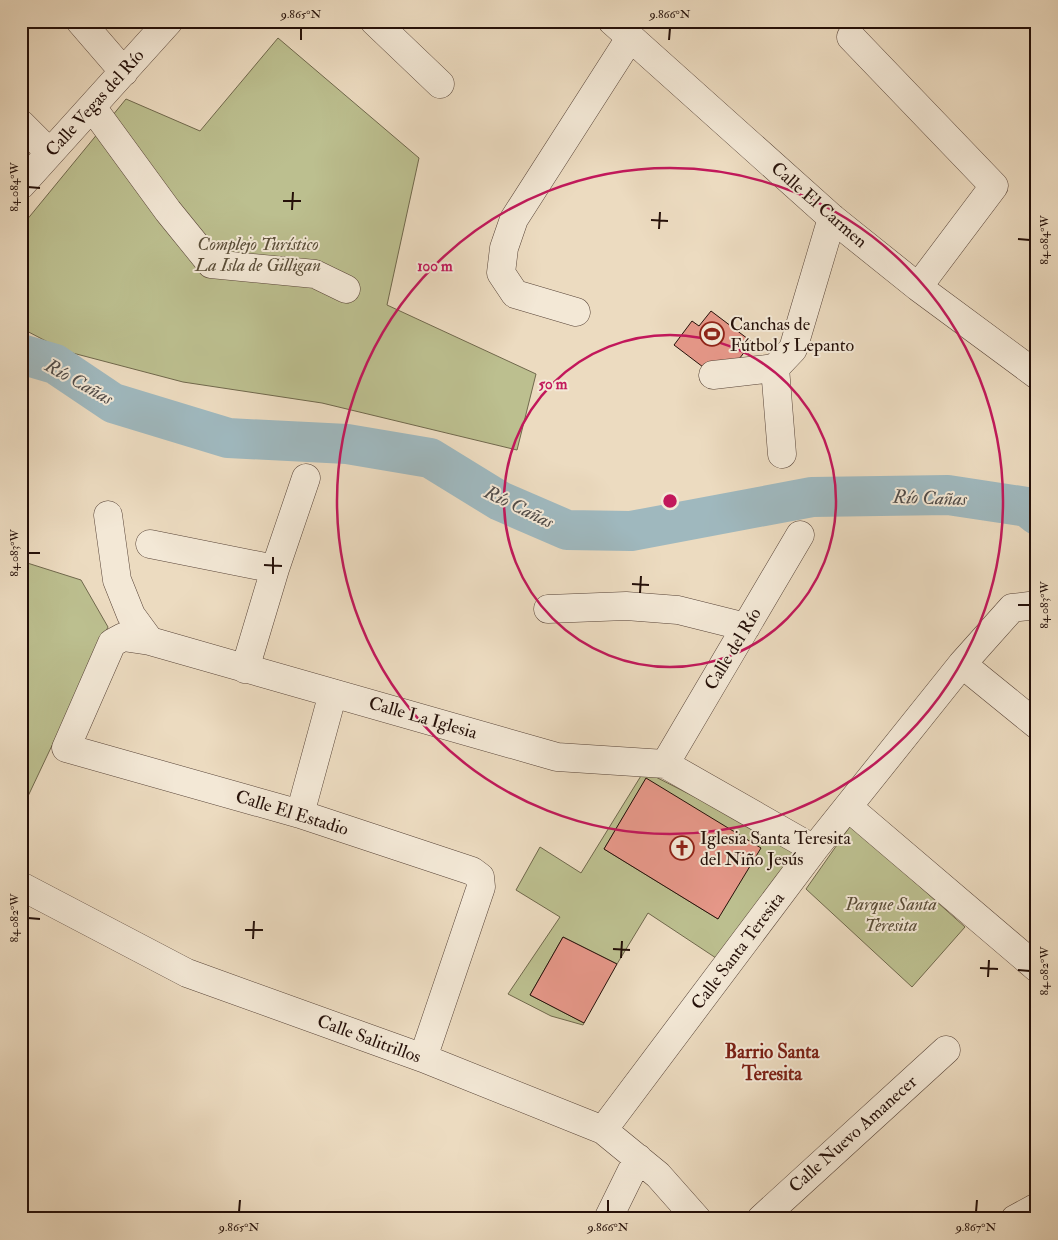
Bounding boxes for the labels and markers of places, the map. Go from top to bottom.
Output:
place label: Canchas de Fútbol 5 Lepanto [730,313,854,357]
sports icon: Canchas de Fútbol 5 Lepanto [699,321,725,347]
centre of rings [661,492,679,510]
place label: Iglesia Santa Teresita del Niño Jesús [700,827,851,871]
church icon: Iglesia Santa Teresita del Niño Jesús [669,835,695,861]

